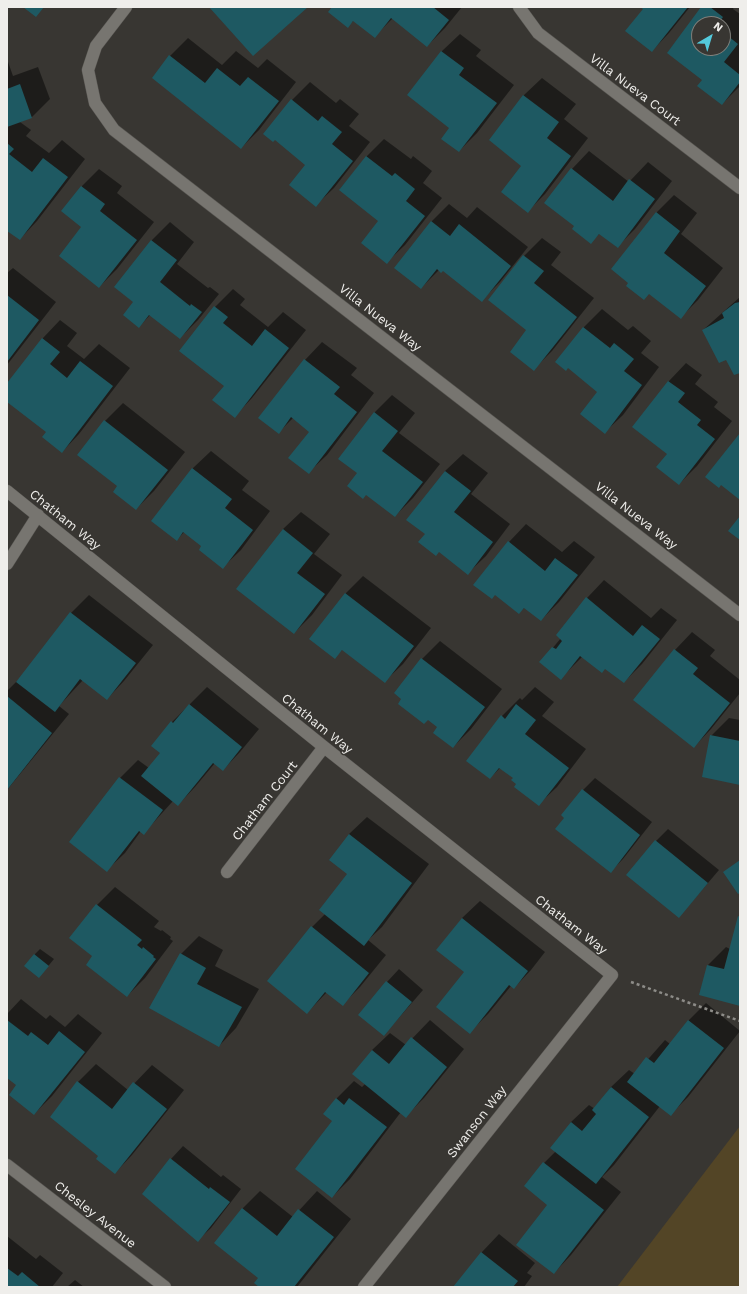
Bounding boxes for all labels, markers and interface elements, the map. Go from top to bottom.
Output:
north arrow [691,16,731,56]
text: N [711,19,725,35]
street label: Villa Nueva Court [586,51,684,129]
street label: Villa Nueva Way [336,281,424,355]
street label: Villa Nueva Way [592,479,680,553]
street label: Chatham Way [26,486,104,554]
street label: Chatham Way [278,690,356,758]
street label: Chatham Court [229,758,301,844]
street label: Chatham Way [532,892,610,958]
street label: Swanson Way [444,1083,510,1161]
street label: Chesley Avenue [51,1178,139,1252]

